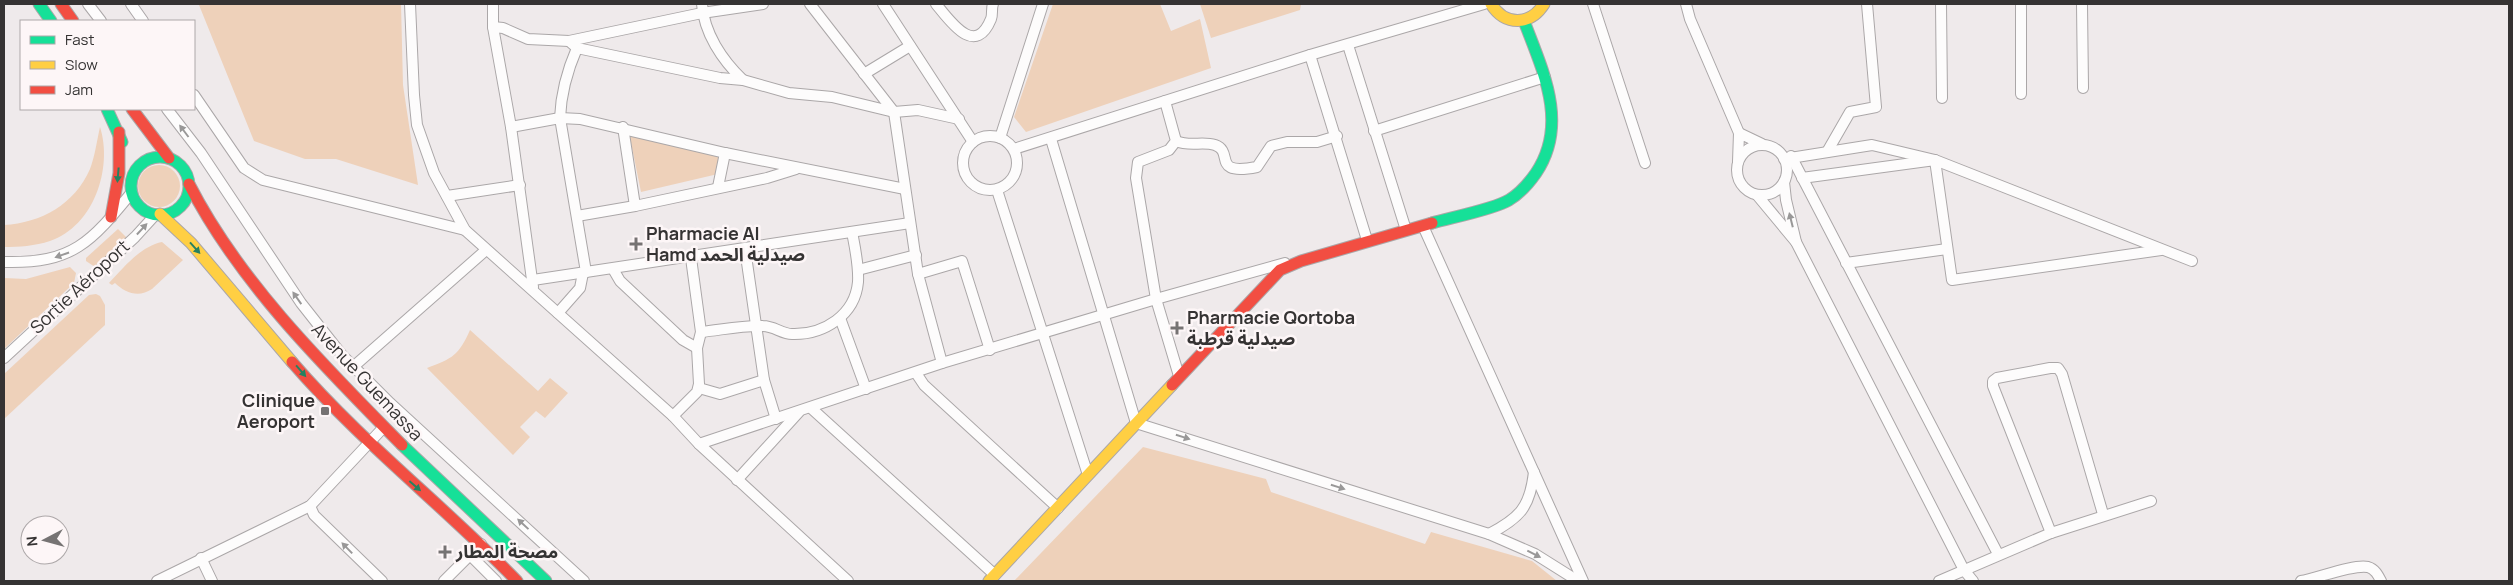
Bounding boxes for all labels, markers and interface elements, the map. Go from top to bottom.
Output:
legend [20,20,195,110]
text: Fast [65,29,94,50]
text: Slow [65,54,98,75]
text: Jam [65,79,93,100]
one-way arrow [179,124,189,138]
one-way arrow [114,167,122,183]
one-way arrow [1786,212,1794,227]
place label: Pharmacie Al Hamd صيدلية الحمد [646,221,805,266]
one-way arrow [136,224,148,236]
street label: Sortie Aéroport [24,234,134,339]
marker: Pharmacie Al Hamd صيدلية الحمد [630,238,642,250]
one-way arrow [189,242,201,254]
one-way arrow [54,252,69,259]
one-way arrow [292,291,302,305]
place label: Pharmacie Qortoba صيدلية قرطبة [1187,305,1355,350]
street label: Avenue Guemassa [307,317,429,445]
marker: Pharmacie Qortoba صيدلية قرطبة [1171,322,1183,334]
one-way arrow [295,365,306,378]
place label: Clinique Aeroport [237,388,315,433]
marker: Clinique Aeroport [319,405,331,417]
one-way arrow [1176,434,1191,442]
one-way arrow [409,480,421,492]
one-way arrow [1330,483,1345,491]
north arrow [20,515,70,565]
one-way arrow [517,518,529,530]
text: N [22,535,42,547]
place label: مصحة المطار [455,539,558,563]
one-way arrow [341,542,353,554]
marker: مصحة المطار [438,545,452,559]
one-way arrow [1527,550,1541,558]

